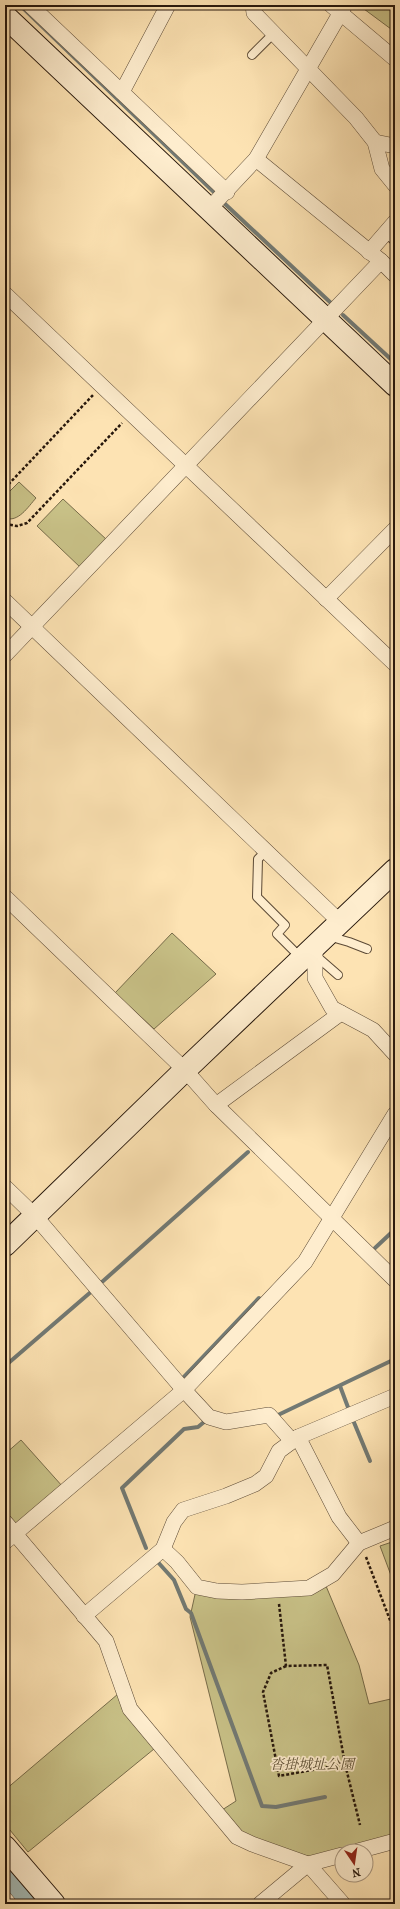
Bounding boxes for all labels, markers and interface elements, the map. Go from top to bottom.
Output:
park label: 沓掛城址公園 [270,1756,356,1773]
north arrow [334,1843,374,1883]
text: N [350,1865,362,1880]

